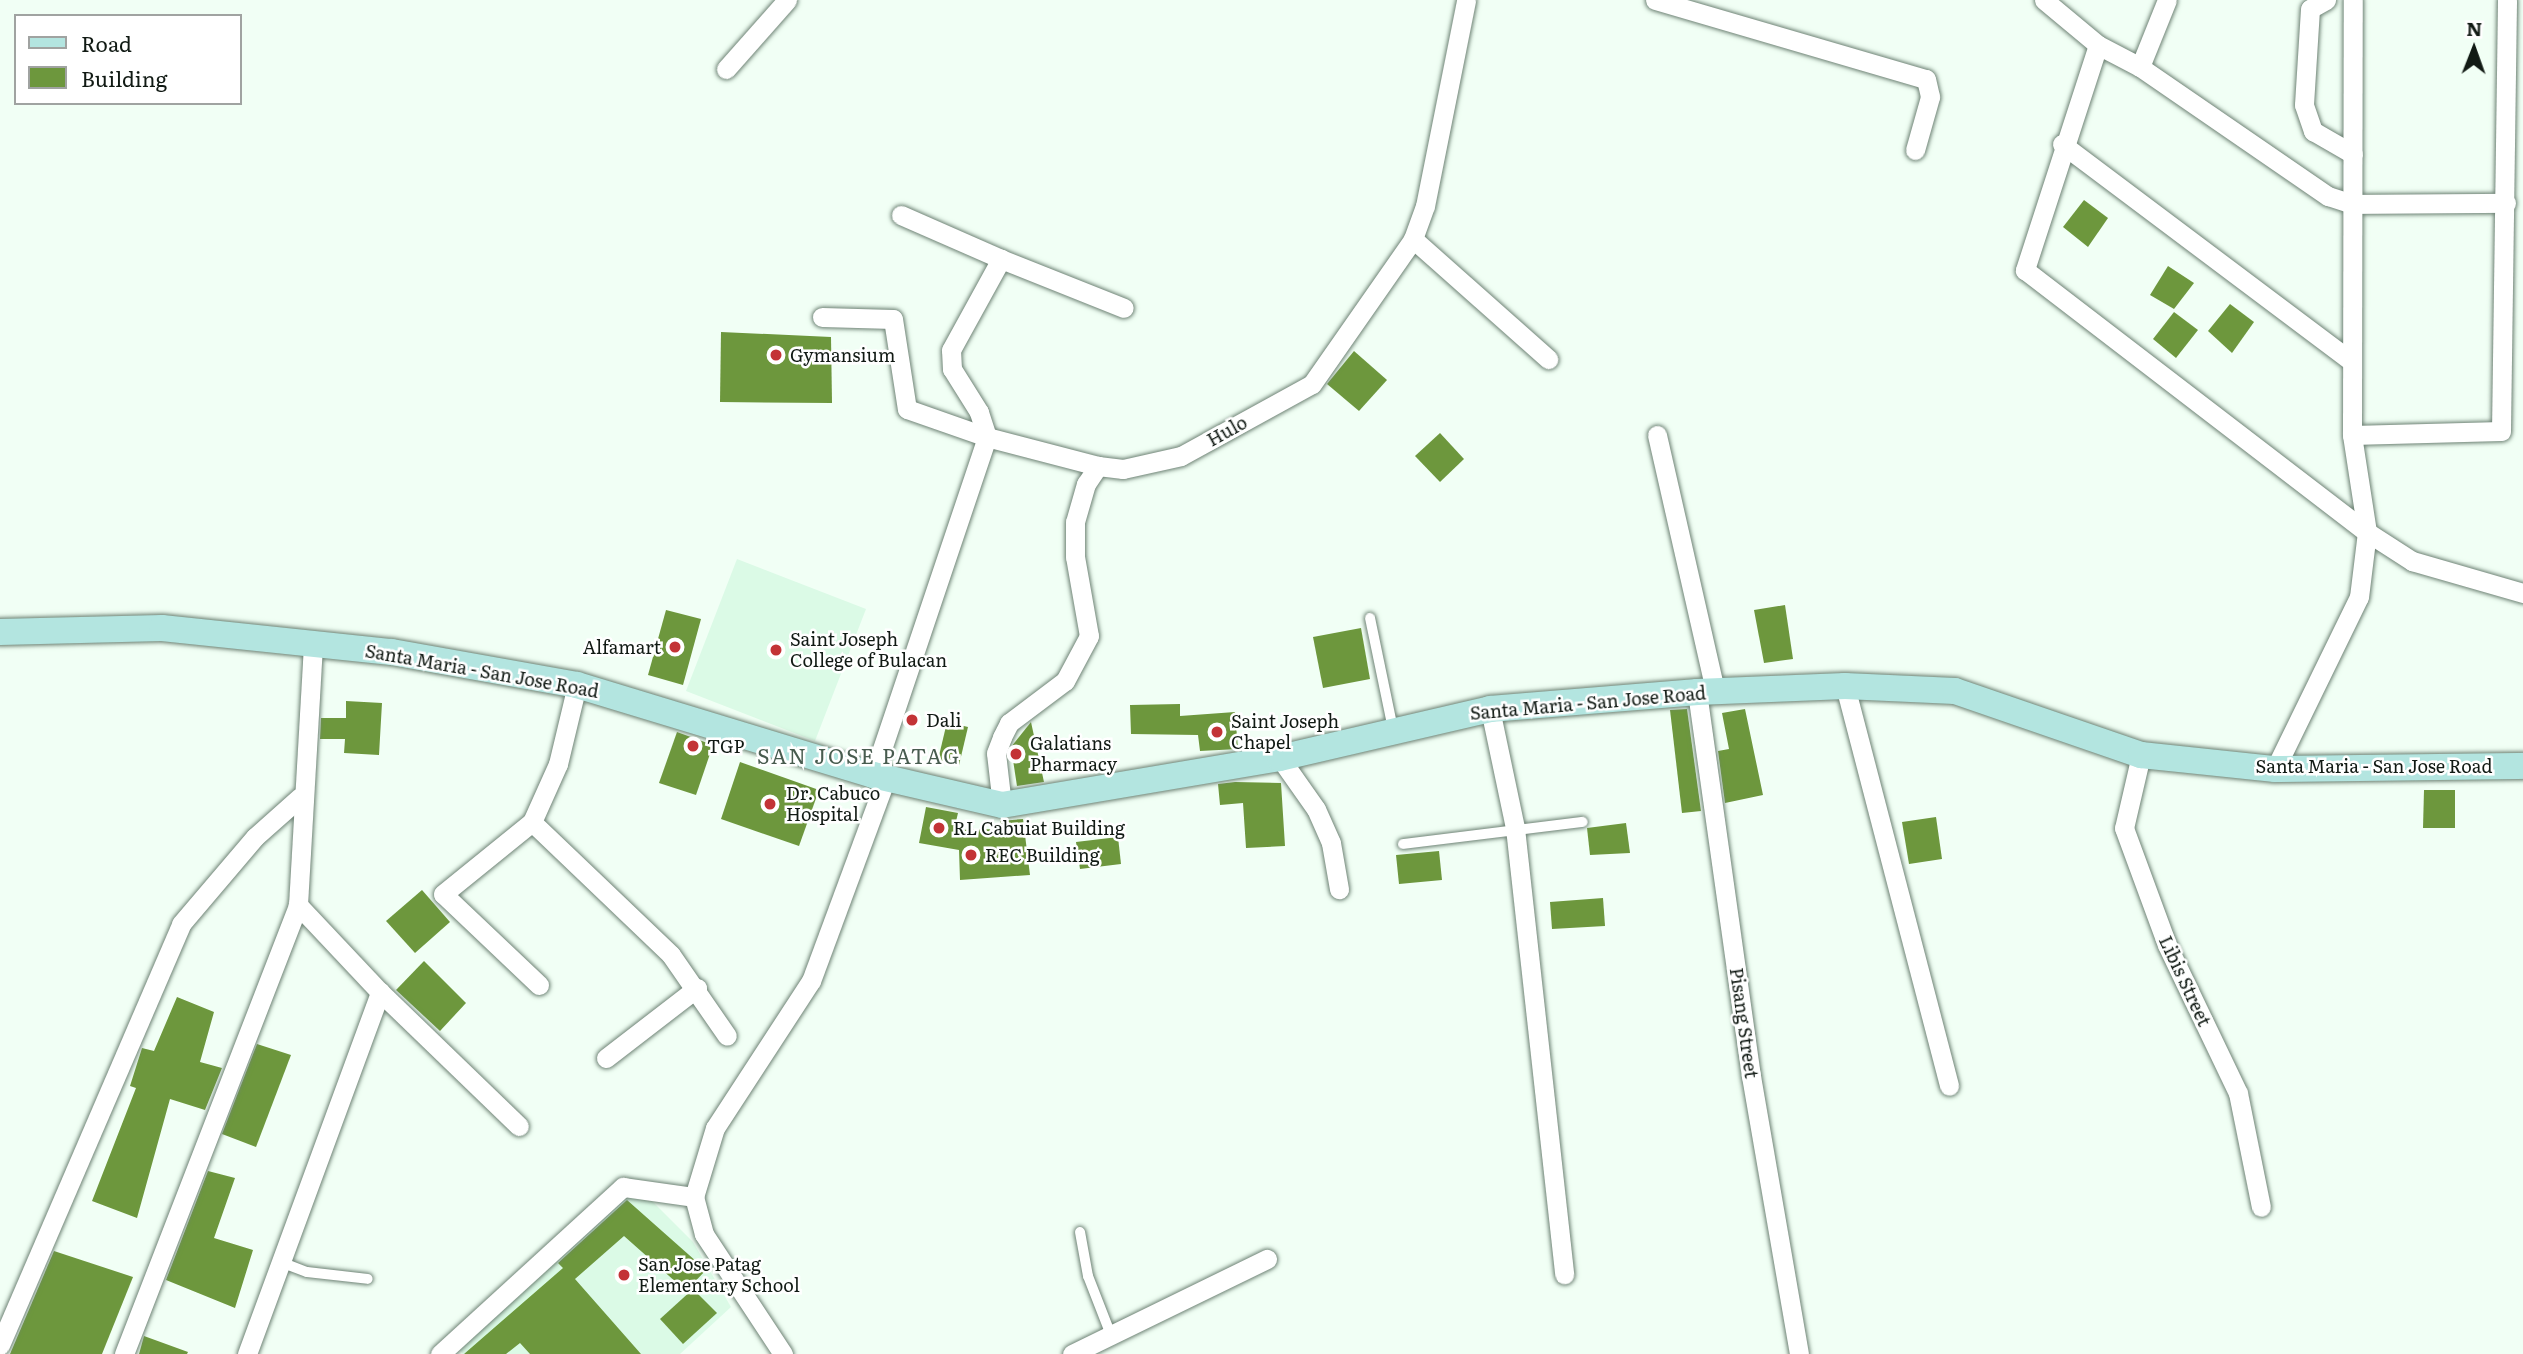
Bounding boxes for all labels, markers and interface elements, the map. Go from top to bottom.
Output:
legend [14,14,242,105]
north arrow [2439,14,2509,84]
text: N [2466,14,2483,42]
text: Road [81,27,132,58]
text: Building [81,62,167,93]
place label: Gymansium [790,344,895,366]
marker: Gymansium [768,347,784,363]
street label: Hulo [1203,411,1251,451]
place label: Saint Joseph College of Bulacan [790,629,947,672]
place label: Alfamart [583,636,661,658]
marker: Alfamart [667,639,683,655]
street label: Santa Maria - San Jose Road [364,640,600,702]
marker: Saint Joseph College of Bulacan [768,642,784,658]
street label: Santa Maria - San Jose Road [1469,682,1707,724]
place label: Dali [926,709,961,731]
place label: Saint Joseph Chapel [1231,711,1339,754]
marker: Dali [904,712,920,728]
marker: Saint Joseph Chapel [1209,724,1225,740]
place label: Galatians Pharmacy [1030,733,1117,776]
place label: TGP [707,735,744,757]
marker: TGP [685,738,701,754]
district label: SAN JOSE PATAG [759,742,959,768]
marker: Galatians Pharmacy [1008,746,1024,762]
street label: Santa Maria - San Jose Road [2256,755,2492,777]
place label: Dr. Cabuco Hospital [786,783,880,826]
marker: Dr. Cabuco Hospital [760,794,780,814]
place label: RL Cabuiat Building [953,817,1125,839]
marker: RL Cabuiat Building [931,820,947,836]
place label: REC Building [985,844,1100,866]
marker: REC Building [963,847,979,863]
street label: Libis Street [2155,932,2215,1030]
street label: Pisang Street [1726,966,1762,1080]
place label: San Jose Patag Elementary School [638,1254,800,1296]
marker: San Jose Patag Elementary School [616,1267,632,1283]

